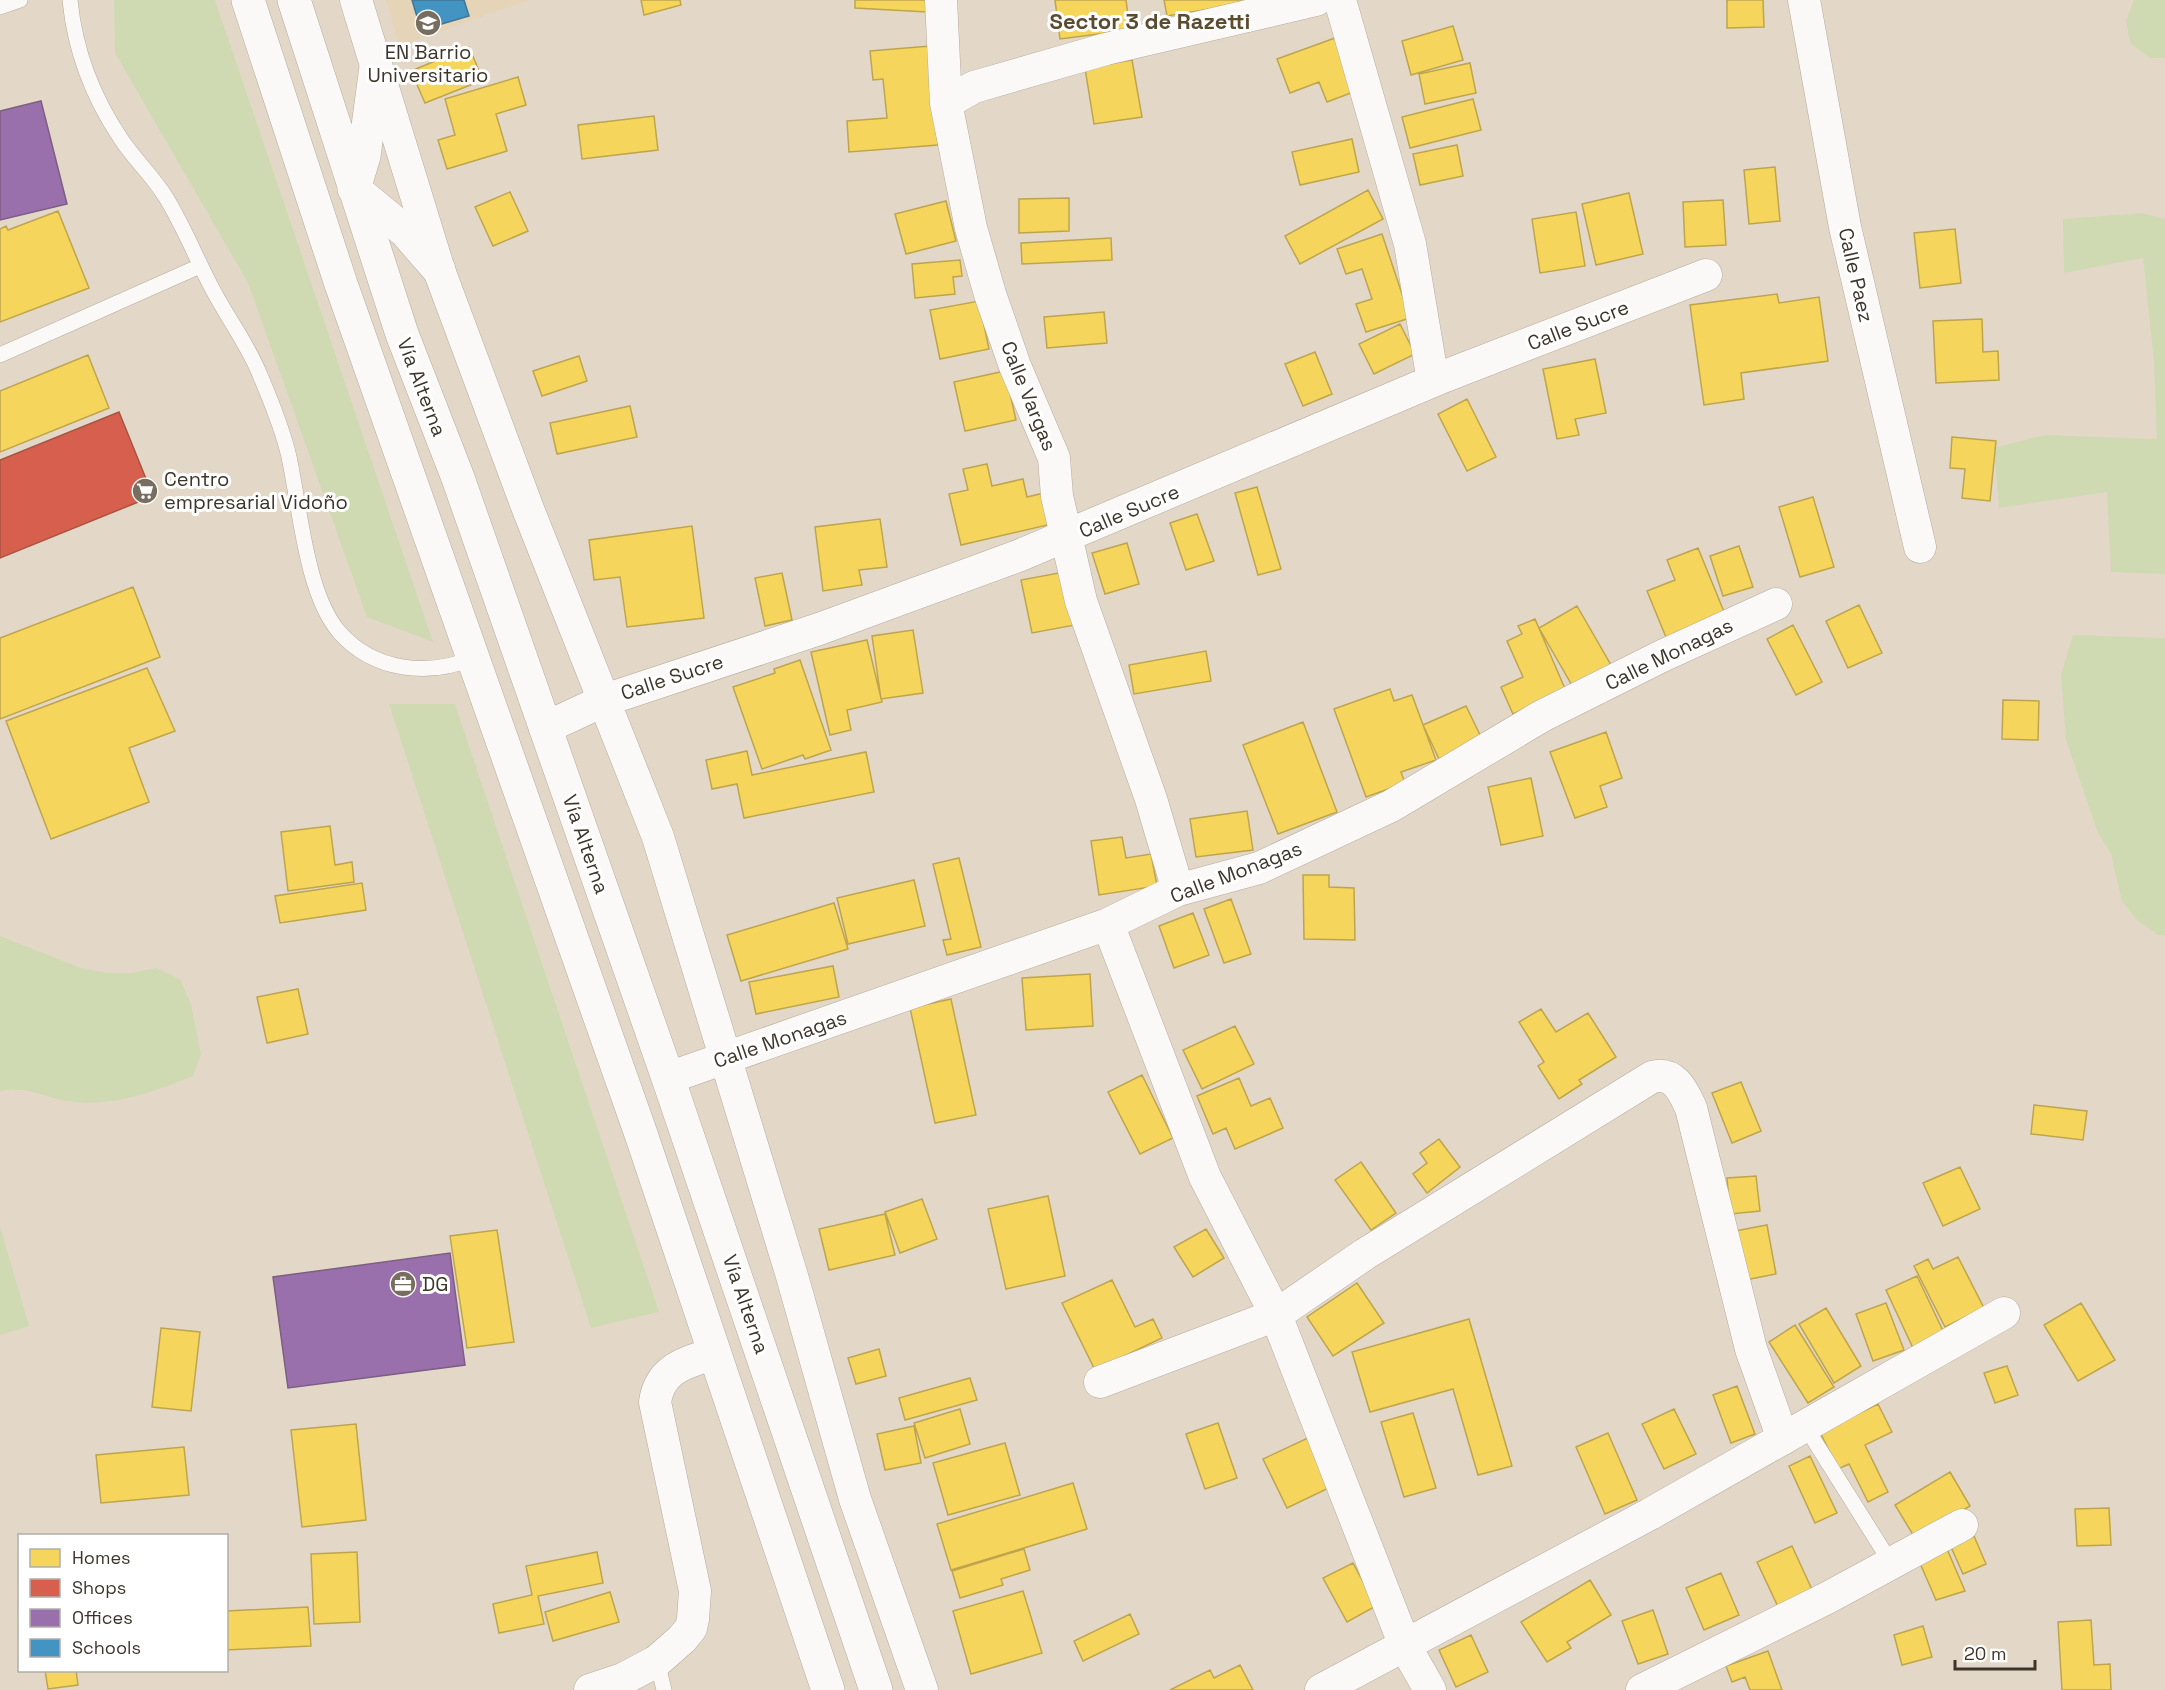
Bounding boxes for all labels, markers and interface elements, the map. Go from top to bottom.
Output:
district label: Sector 3 de Razetti [1050,7,1250,35]
school or university icon: EN Barrio Universitario [413,8,443,38]
place label: EN Barrio Universitario [368,39,488,88]
street label: Calle Paez [1833,225,1879,325]
street label: Calle Sucre [1524,294,1632,356]
street label: Vía Alterna [391,334,453,440]
street label: Calle Vargas [995,337,1063,455]
place label: Centro empresarial Vidoño [164,466,348,515]
supermarket icon: Centro empresarial Vidoño [130,476,160,506]
street label: Calle Sucre [1075,478,1183,544]
street label: Calle Monagas [1601,612,1737,696]
street label: Calle Sucre [617,648,727,706]
street label: Vía Alterna [557,791,615,897]
street label: Calle Monagas [1166,835,1306,909]
street label: Calle Monagas [710,1004,850,1074]
street label: Vía Alterna [717,1251,775,1357]
office icon: DG [388,1269,418,1299]
place label: DG [422,1271,448,1297]
legend [18,1534,228,1672]
text: Homes [72,1546,131,1569]
text: Shops [72,1576,126,1599]
text: Offices [72,1606,133,1629]
scale bar [1955,1633,2034,1671]
text: Schools [72,1636,141,1659]
text: 20 m [1964,1642,2007,1665]

